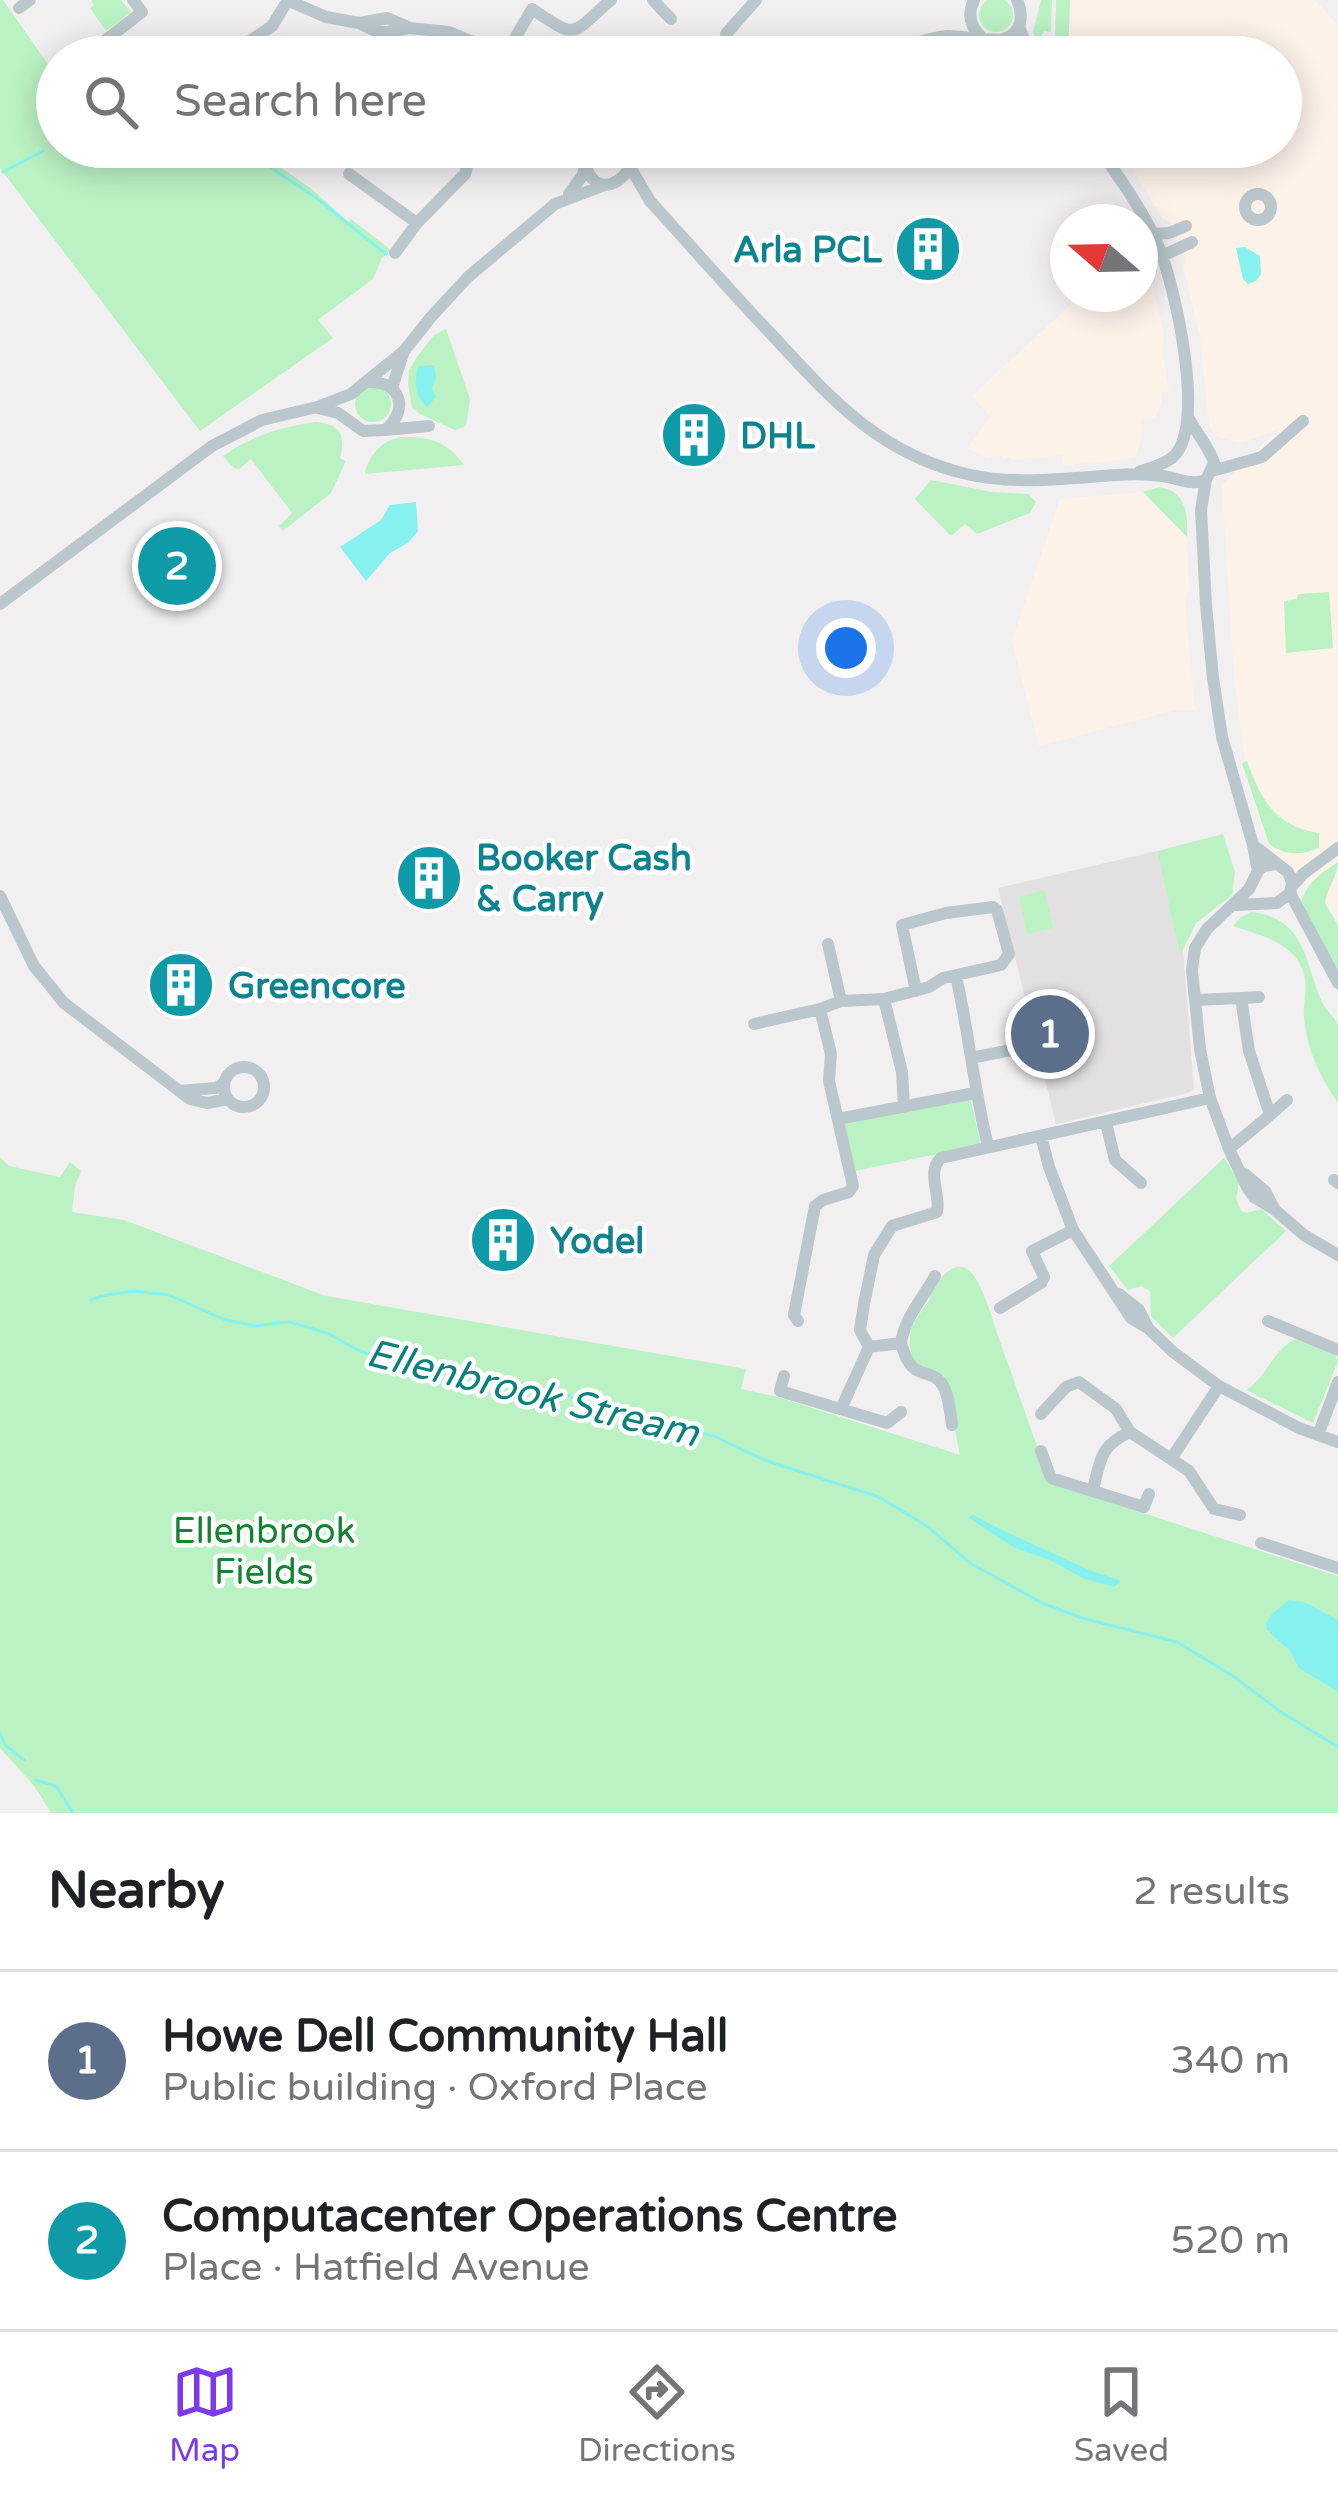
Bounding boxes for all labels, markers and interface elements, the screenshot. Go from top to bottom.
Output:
search box [36,36,1302,168]
icon: search [78,69,144,135]
text: Search here [174,75,427,129]
north arrow [1050,204,1158,312]
building icon: Arla PCL [893,214,963,284]
place label: Arla PCL [733,229,882,272]
building icon: DHL [659,400,729,470]
place label: DHL [740,415,815,458]
pin: 2 [138,521,216,611]
your location [816,618,876,678]
place label: Booker Cash & Carry [476,837,692,921]
building icon: Booker Cash & Carry [394,843,464,913]
building icon: Greencore [146,950,216,1020]
place label: Greencore [228,965,406,1008]
pin: 1 [1011,989,1089,1079]
building icon: Yodel [468,1205,538,1275]
place label: Yodel [550,1220,644,1263]
water label: Ellenbrook Stream [362,1330,704,1458]
park label: Ellenbrook Fields [173,1510,355,1594]
text: Nearby [48,1860,225,1922]
text: 2 results [1133,1868,1290,1915]
text: Howe Dell Community Hall [162,2010,728,2064]
text: 1 [75,2037,99,2084]
text: 340 m [1171,2037,1290,2084]
text: Public building · Oxford Place [162,2064,708,2111]
text: Computacenter Operations Centre [162,2190,897,2244]
text: 2 [75,2217,99,2264]
text: 520 m [1171,2217,1290,2264]
text: Place · Hatfield Avenue [162,2244,589,2291]
tab: Map [169,2359,240,2470]
tab: Directions [578,2359,736,2470]
tab: Saved [1074,2359,1169,2470]

